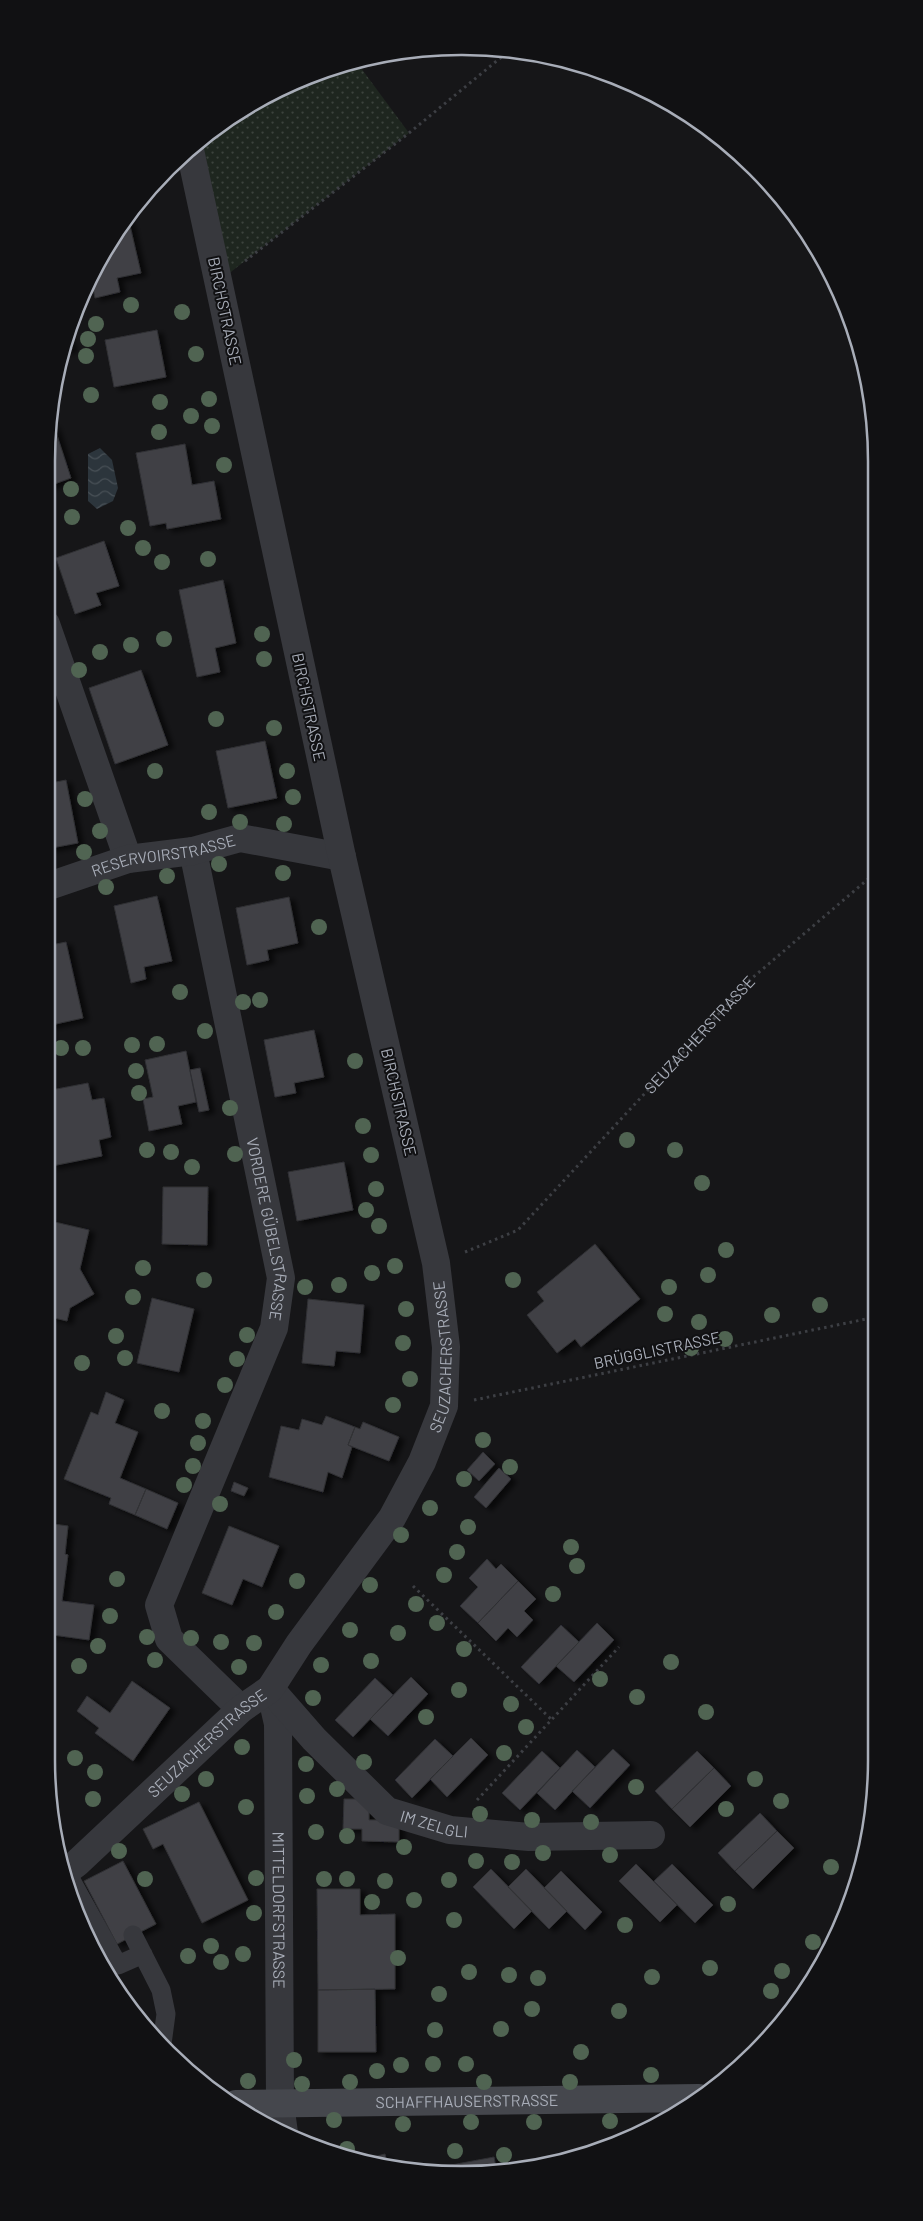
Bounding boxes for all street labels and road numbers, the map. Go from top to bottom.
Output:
street label: BIRCHSTRASSE [205,255,246,367]
street label: BIRCHSTRASSE [289,651,330,763]
street label: RESERVOIRSTRASSE [89,830,237,880]
street label: SEUZACHERSTRASSE [640,972,758,1097]
street label: BIRCHSTRASSE [378,1046,421,1158]
street label: VORDERE GÜBELSTRASSE [243,1136,292,1322]
street label: SEUZACHERSTRASSE [425,1280,455,1435]
street label: BRÜGGLISTRASSE [592,1327,722,1372]
street label: SEUZACHERSTRASSE [143,1684,270,1801]
street label: IM ZELGLI [398,1806,469,1841]
street label: MITTELDORFSTRASSE [270,1831,289,1989]
street label: SCHAFFHAUSERSTRASSE [375,2090,559,2111]

